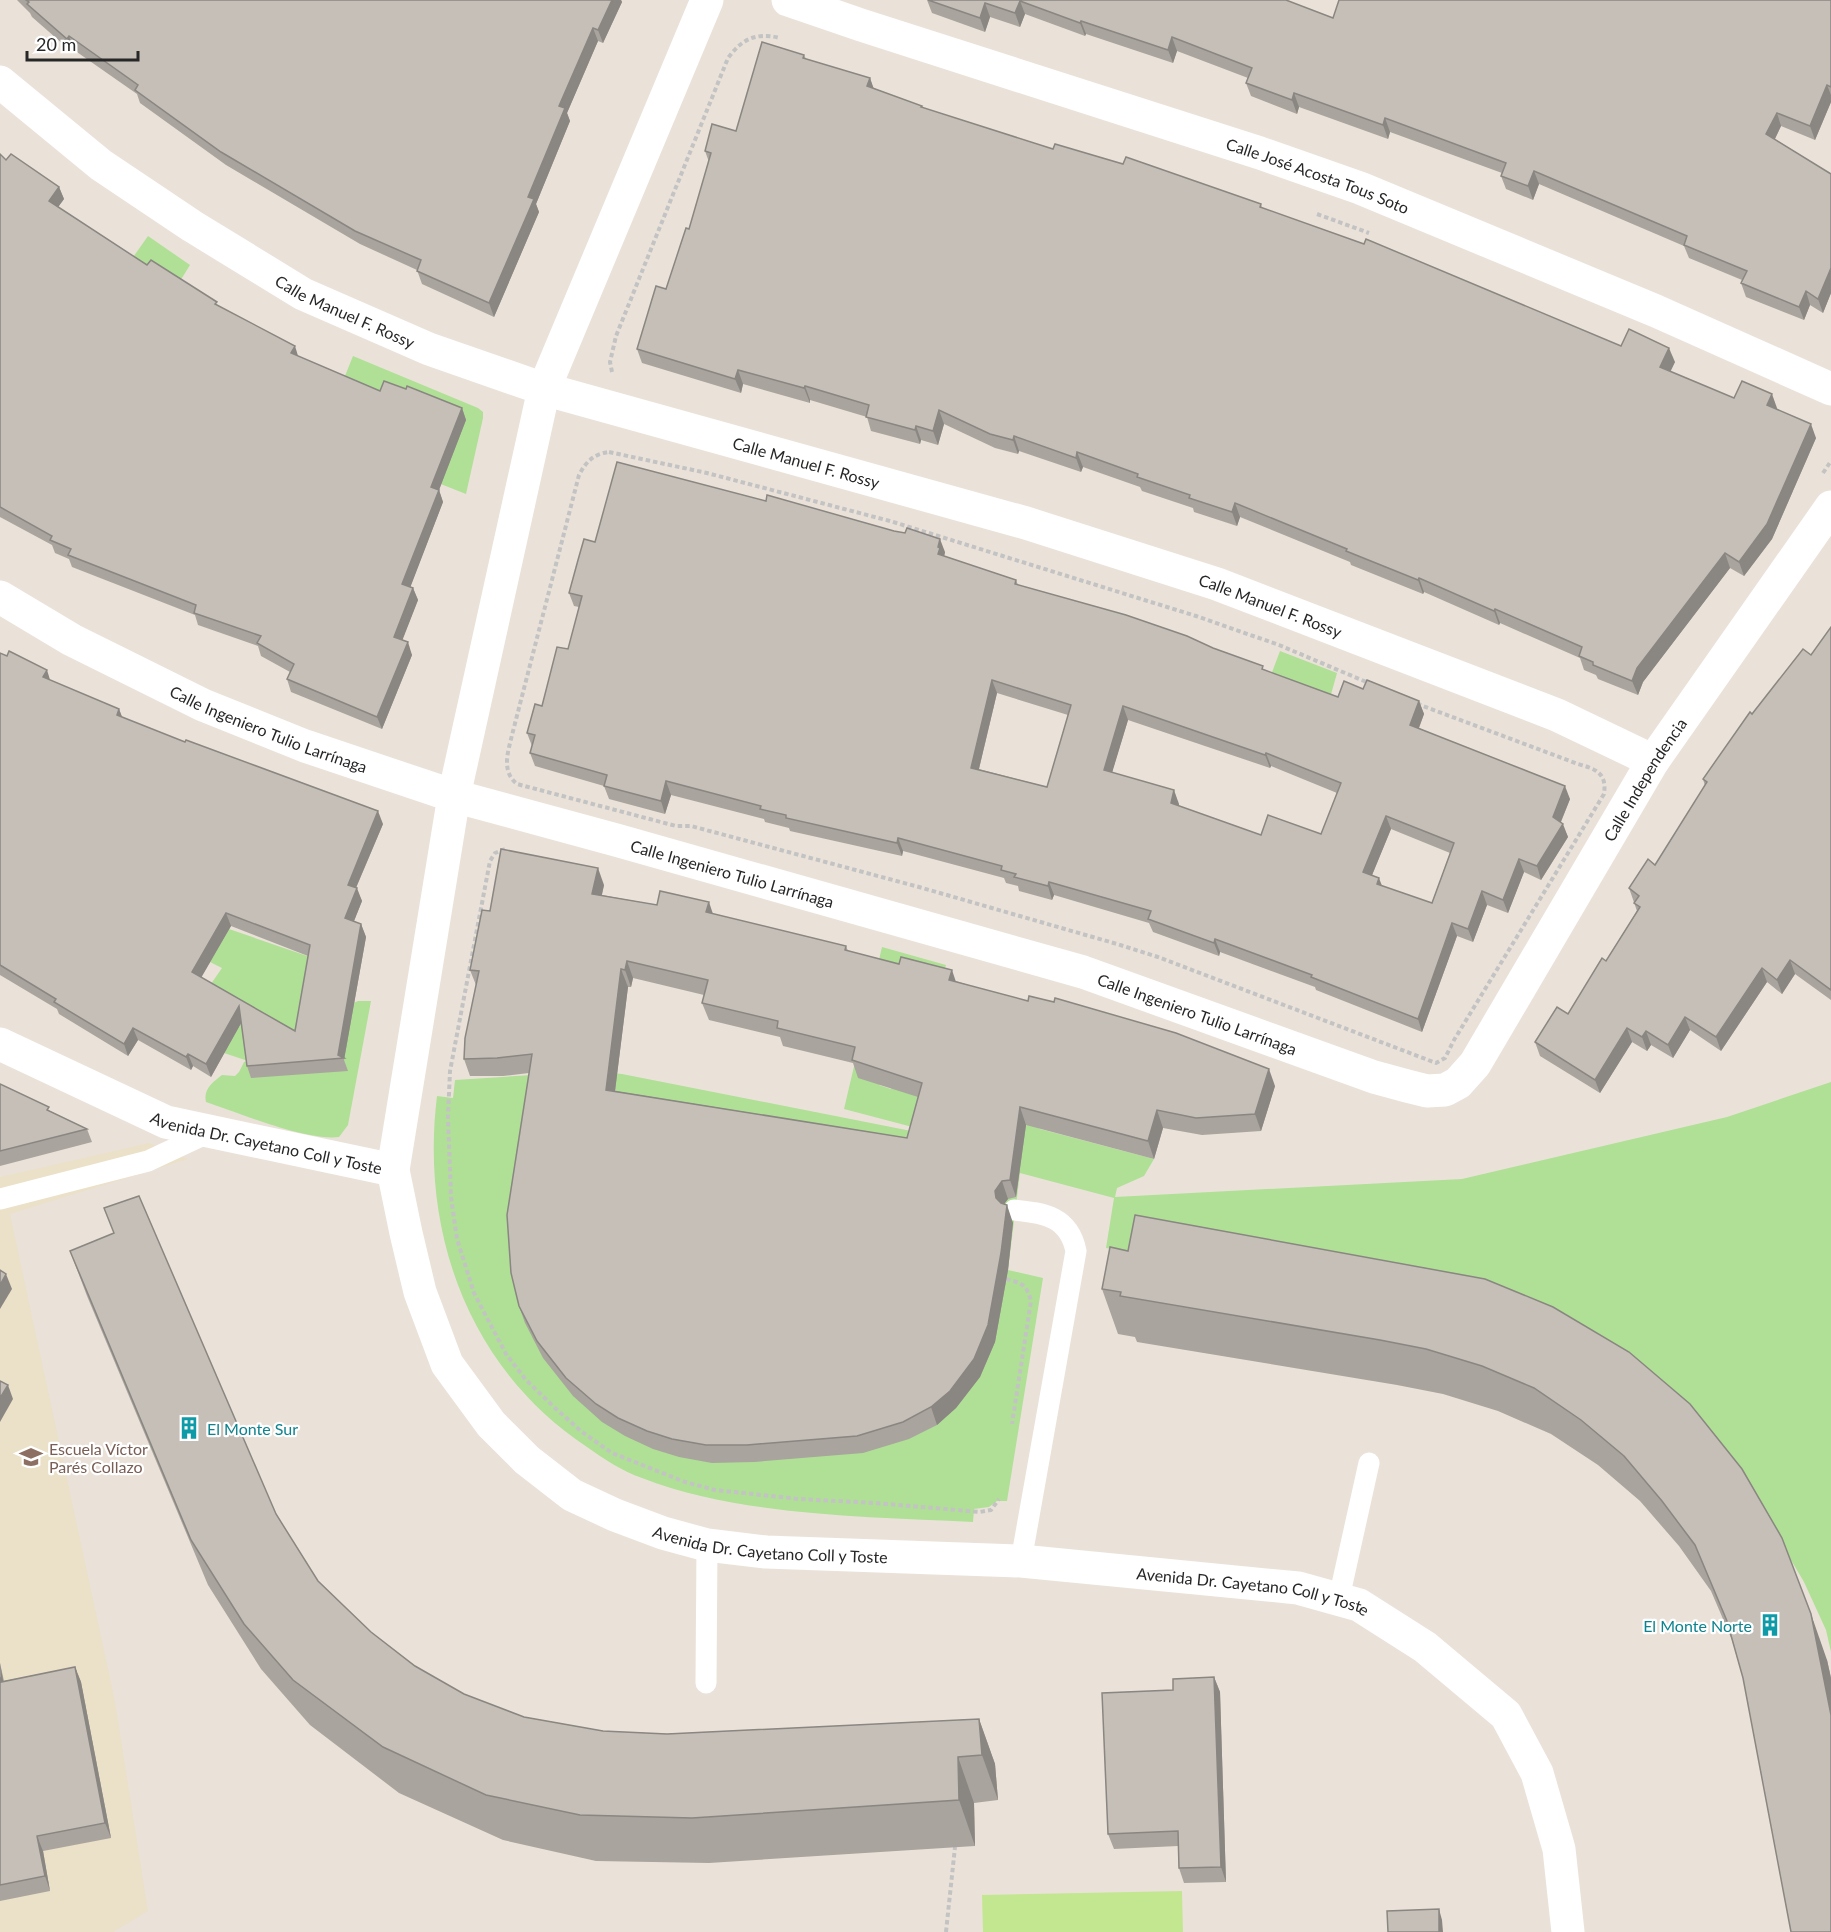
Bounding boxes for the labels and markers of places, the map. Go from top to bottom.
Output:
building icon: El Monte Sur [176,1415,202,1441]
place label: El Monte Sur [207,1419,298,1438]
place label: Escuela Víctor Parés Collazo [49,1439,148,1476]
school or university icon: Escuela Víctor Parés Collazo [18,1444,44,1470]
building icon: El Monte Norte [1757,1612,1783,1638]
place label: El Monte Norte [1643,1616,1752,1635]

